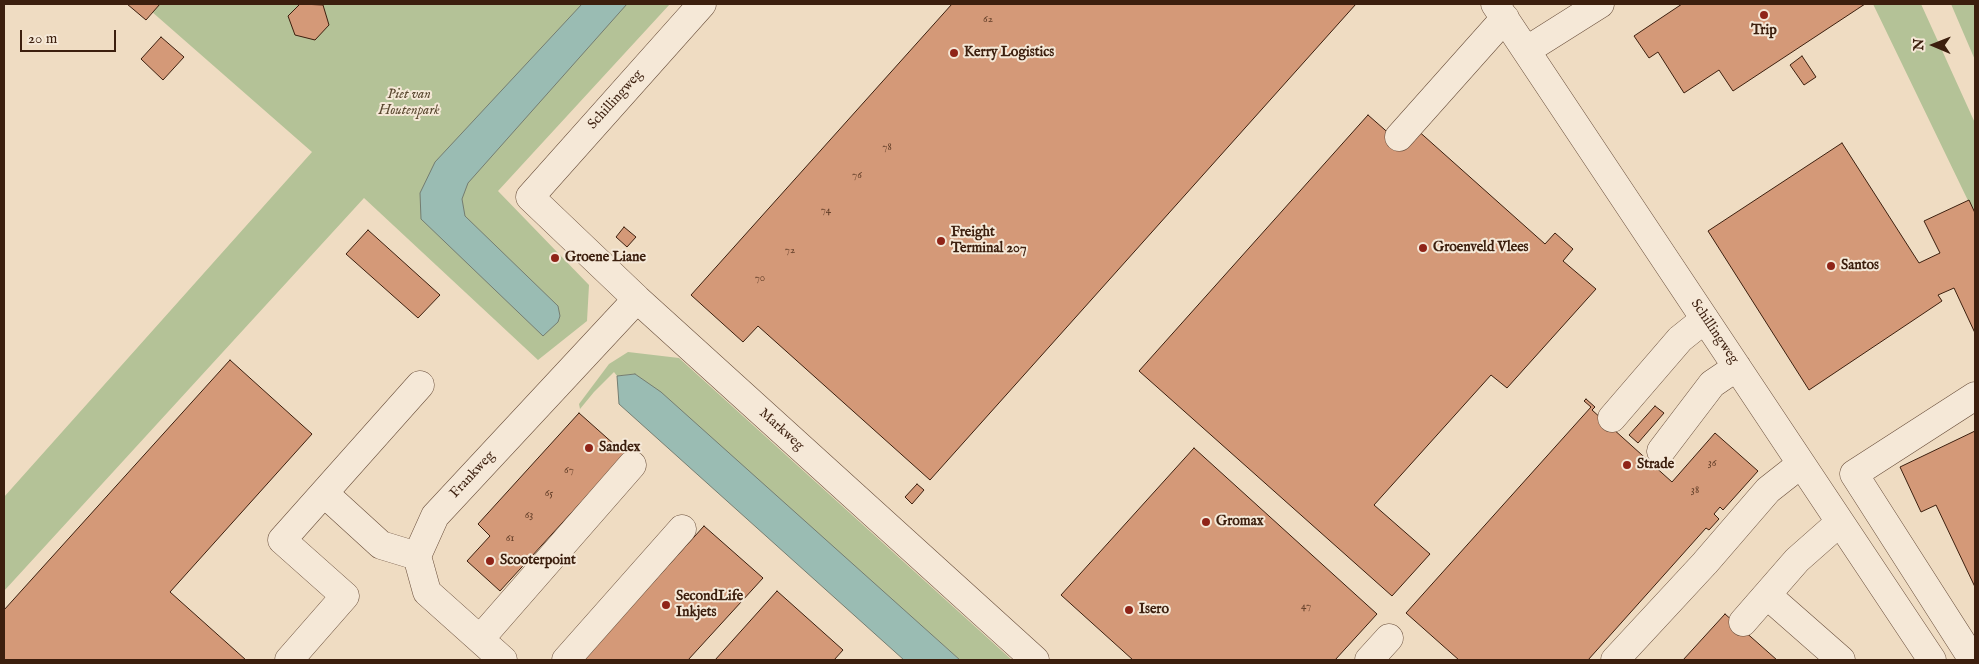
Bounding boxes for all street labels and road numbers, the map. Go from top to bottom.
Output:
street label: Schillingweg [585,67,647,133]
street label: Schillingweg [1686,297,1742,367]
street label: Markweg [755,405,807,455]
street label: Frankweg [447,448,499,502]

